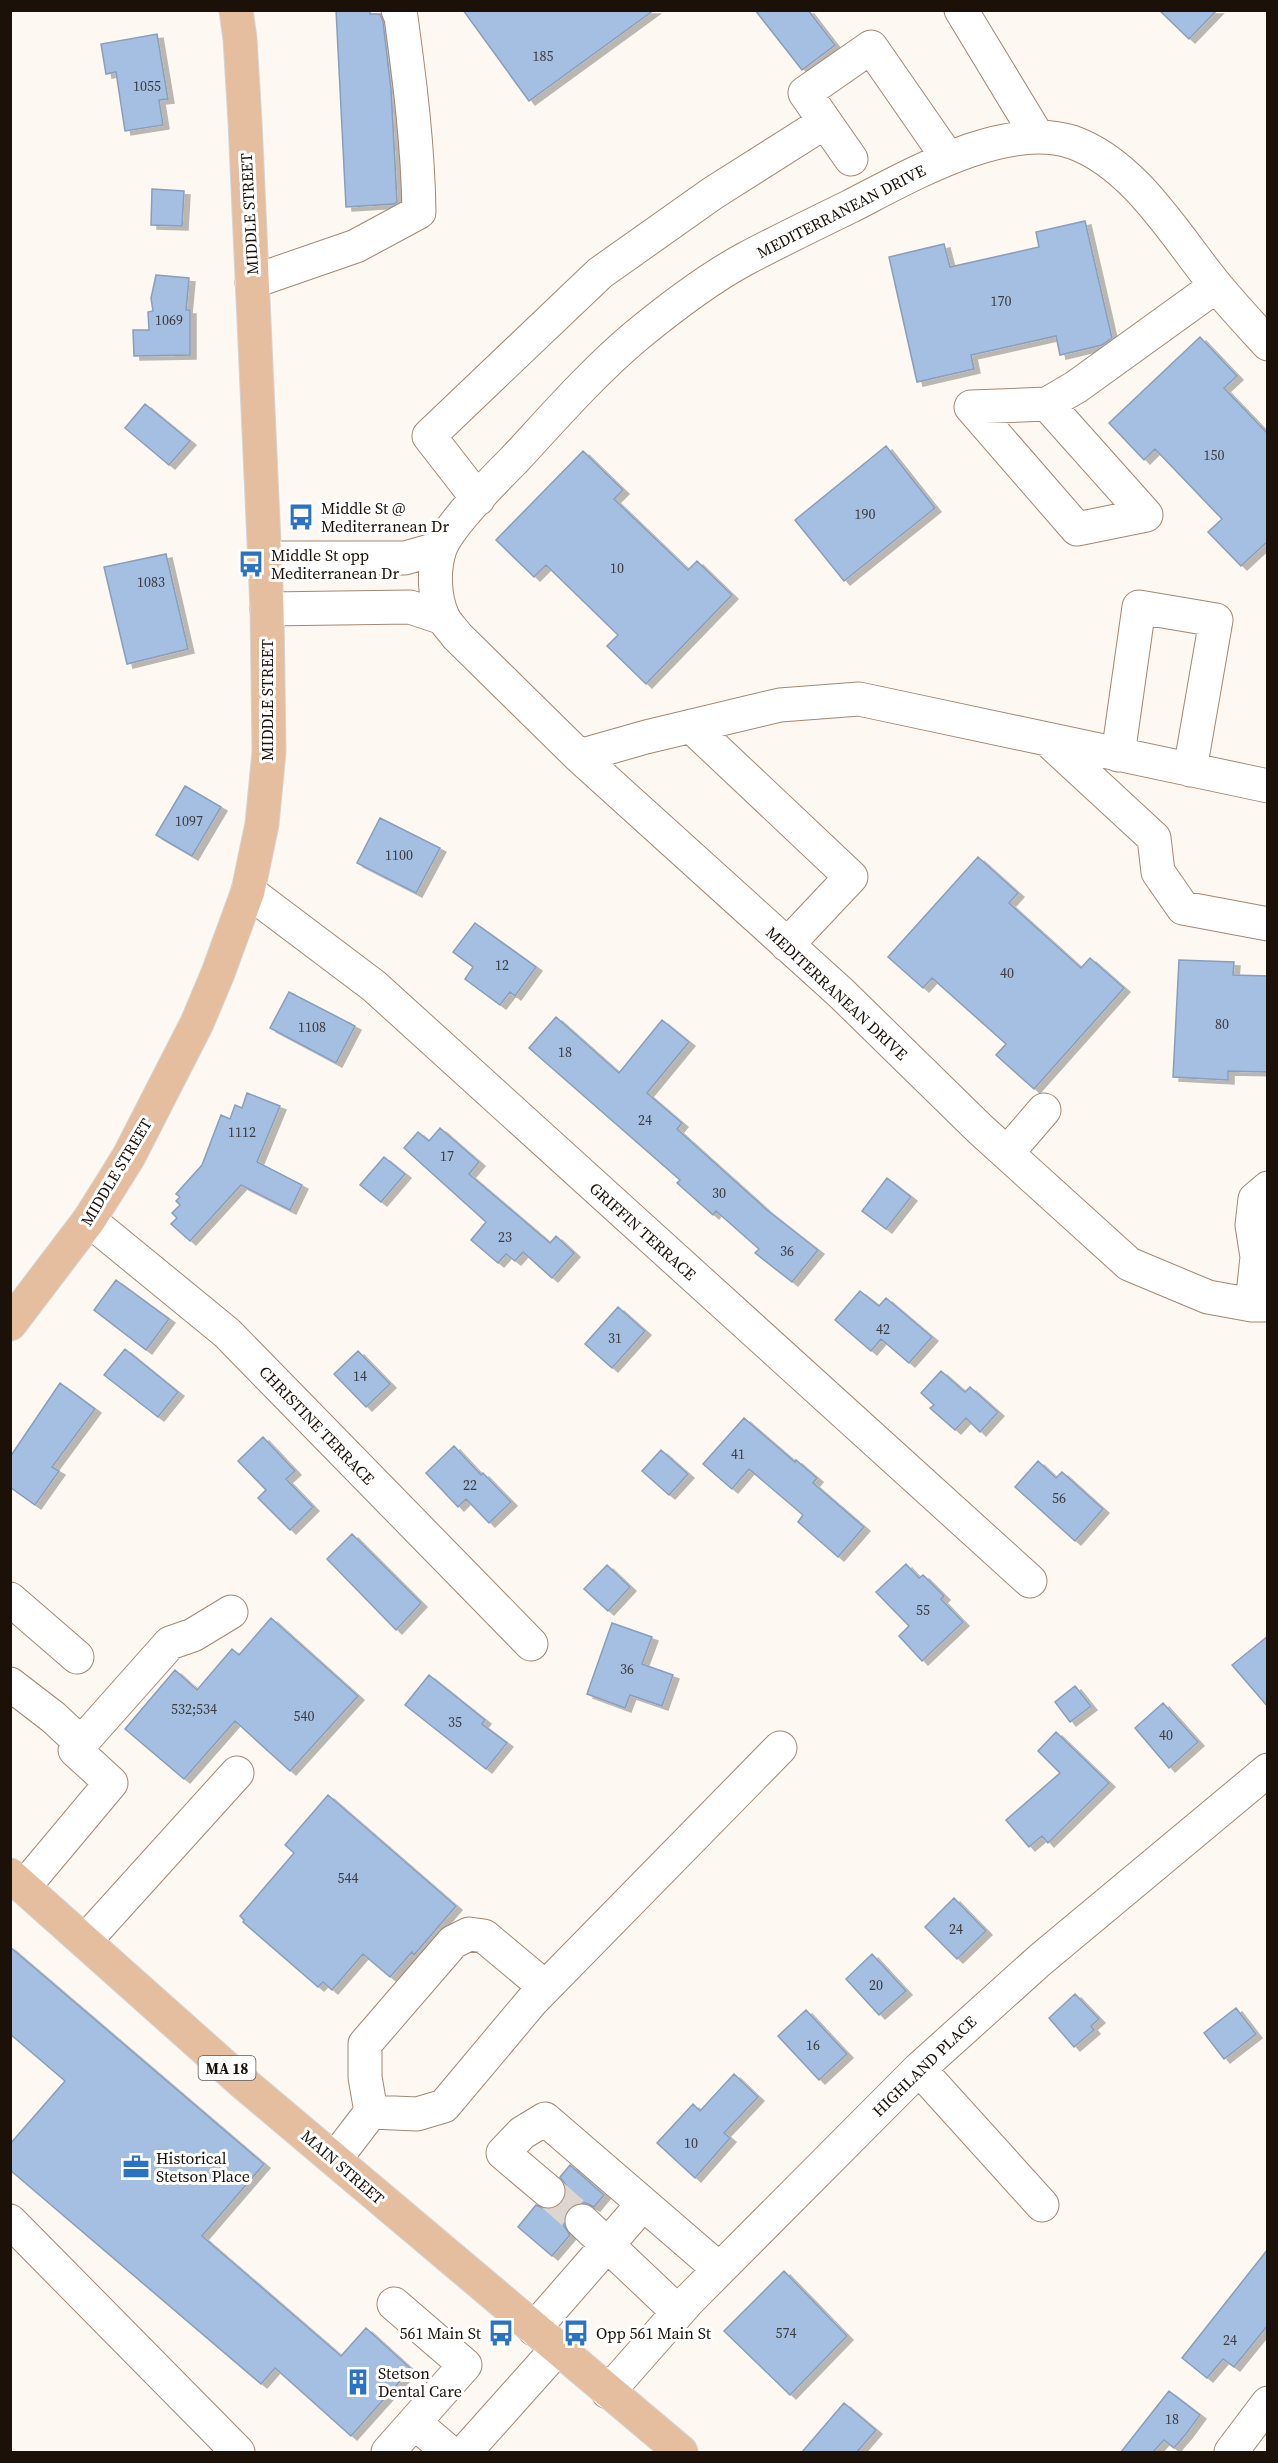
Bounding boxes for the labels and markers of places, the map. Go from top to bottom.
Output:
place label: Middle St @ Mediterranean Dr [321,497,449,537]
bus stop icon: Middle St @ Mediterranean Dr [286,502,316,532]
place label: Middle St opp Mediterranean Dr [271,544,399,584]
bus stop icon: Middle St opp Mediterranean Dr [236,549,266,579]
place label: Historical Stetson Place [156,2147,250,2187]
office icon: Historical Stetson Place [121,2152,151,2182]
bus stop icon: 561 Main St [486,2318,516,2348]
bus stop icon: Opp 561 Main St [561,2318,591,2348]
place label: 561 Main St [400,2322,482,2344]
place label: Opp 561 Main St [596,2322,712,2344]
place label: Stetson Dental Care [378,2362,462,2402]
building icon: Stetson Dental Care [343,2367,373,2397]

